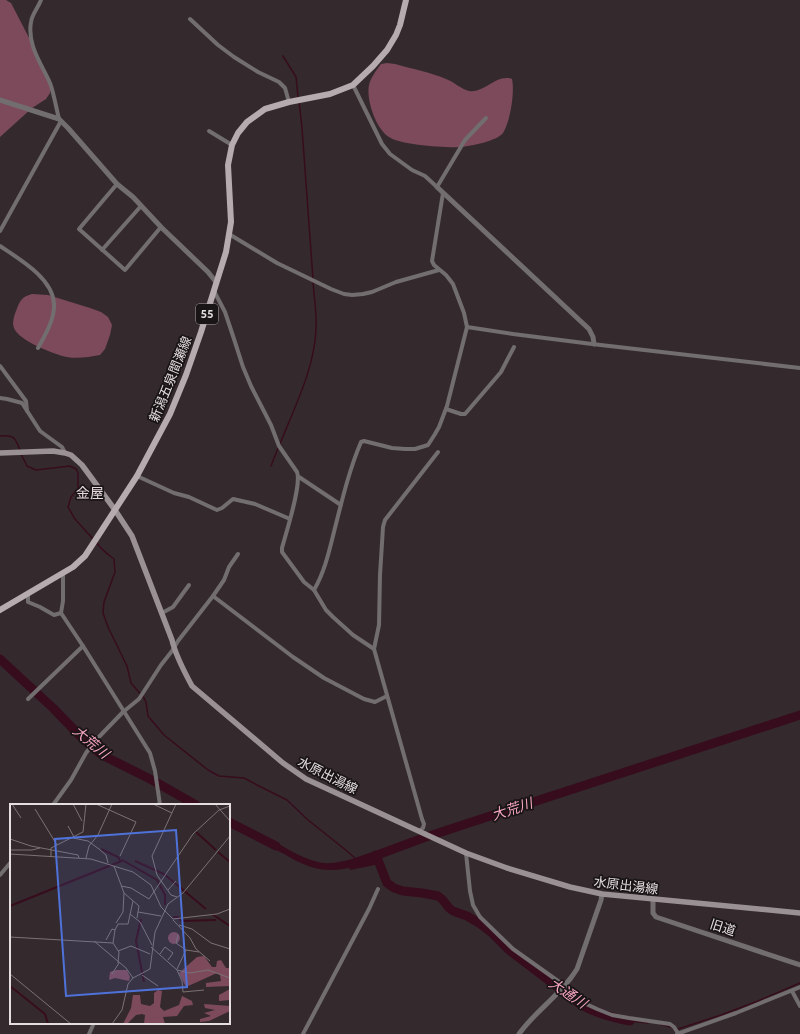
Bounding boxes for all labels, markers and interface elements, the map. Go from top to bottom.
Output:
road number: 55 [196,304,218,324]
street label: 新潟五泉間瀬線 [146,334,194,424]
district label: 金屋 [76,484,104,502]
water label: 大荒川 [69,722,114,764]
street label: 水原出湯線 [295,753,361,797]
water label: 大荒川 [489,793,537,824]
inset map [10,804,230,1024]
street label: 水原出湯線 [593,873,659,897]
street label: 旧道 [708,915,738,939]
water label: 大通川 [546,974,592,1013]

